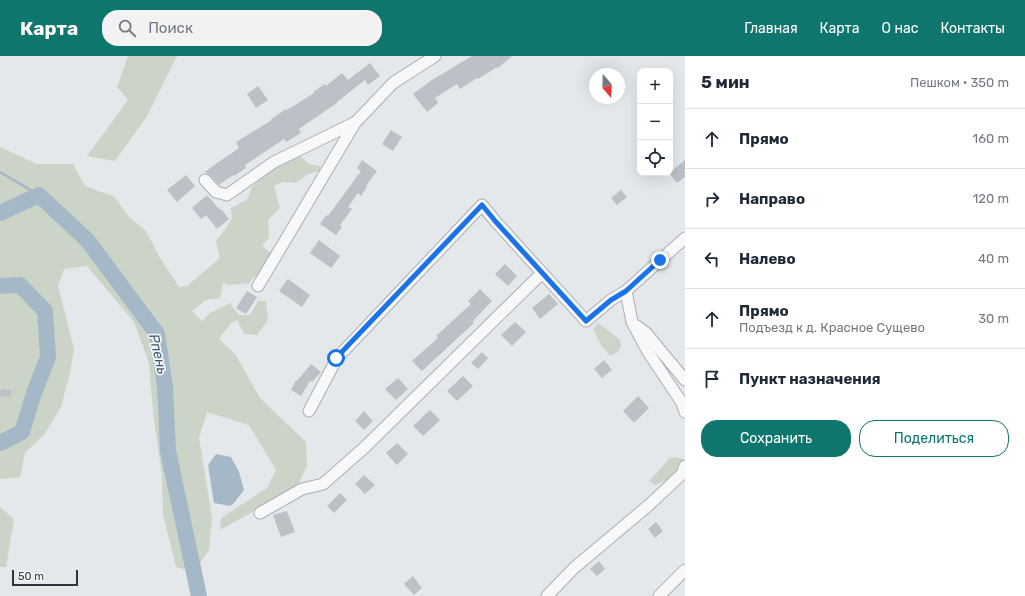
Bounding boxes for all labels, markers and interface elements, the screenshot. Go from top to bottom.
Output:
search box [102,10,382,46]
text: Карта [20,17,78,40]
icon: search [116,17,138,39]
text: Поиск [148,19,193,37]
text: Главная [744,20,798,37]
text: Карта [820,20,860,37]
text: О нас [882,20,918,37]
text: Контакты [940,20,1005,37]
north arrow [589,68,625,104]
map controls [637,68,673,176]
button: + [637,68,673,104]
text: 5 мин [701,72,750,92]
text: Пешком · 350 m [910,75,1009,90]
button: − [637,104,673,140]
icon: ahead [701,128,723,150]
text: Прямо [739,130,789,148]
text: 160 m [973,131,1009,146]
button: locate [637,140,673,176]
icon: right [701,188,723,210]
text: Направо [739,190,805,208]
text: 120 m [973,191,1009,206]
icon: left [701,248,723,270]
text: Налево [739,250,796,268]
route end [651,251,669,269]
text: 40 m [978,251,1009,266]
text: Прямо [739,302,789,320]
icon: ahead [701,308,723,330]
text: 30 m [978,311,1009,326]
text: Подъезд к д. Красное Сущево [739,320,925,335]
water label: Рпень [145,332,171,376]
route start [327,349,345,367]
icon: arrive [701,368,723,390]
text: Пункт назначения [739,370,881,388]
button: Сохранить [701,420,851,457]
button: Поделиться [859,420,1009,457]
scale bar [12,568,78,587]
text: 50 m [18,570,44,583]

